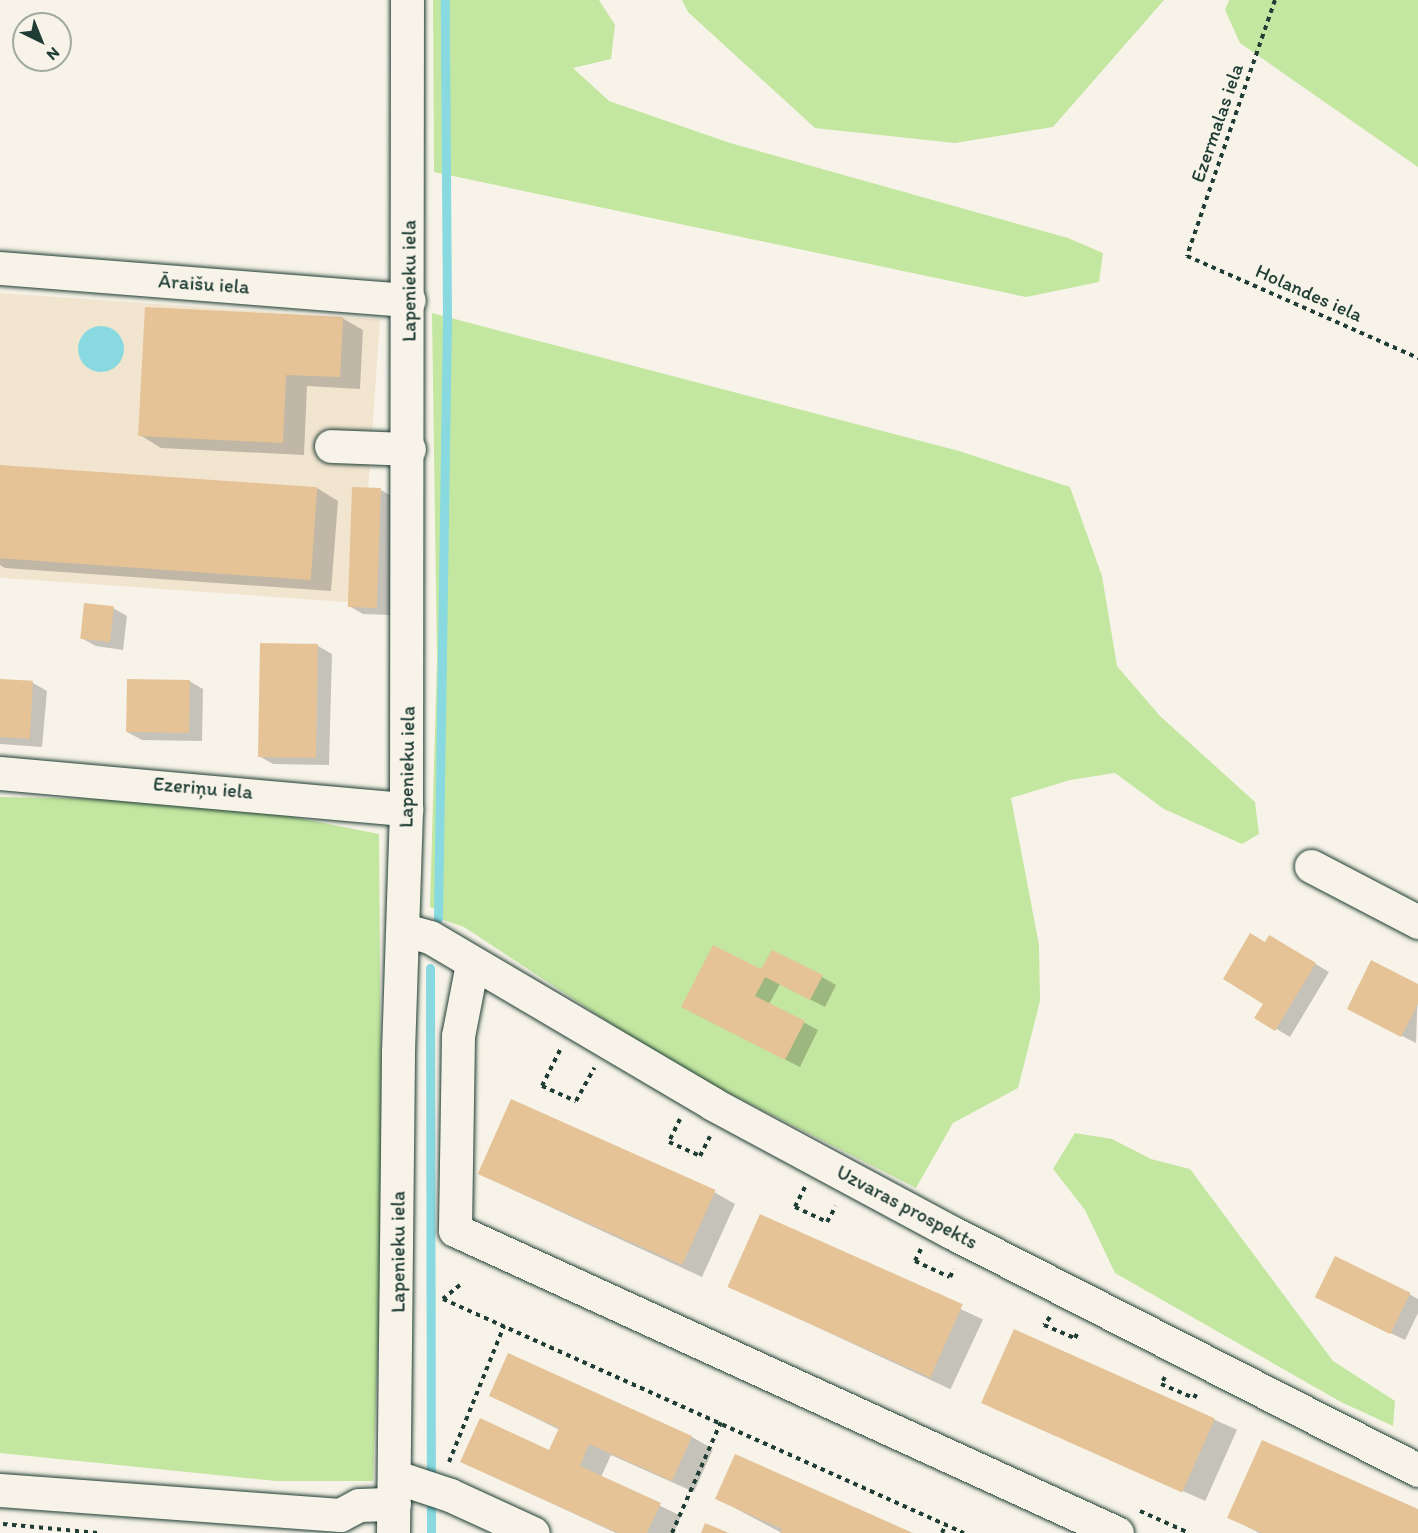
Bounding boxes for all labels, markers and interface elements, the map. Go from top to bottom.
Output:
north arrow [12,12,72,72]
text: N [43,43,64,65]
street label: Ezermalas iela [1185,60,1249,186]
street label: Lapenieku iela [397,220,421,342]
street label: Holandes iela [1252,259,1366,327]
street label: Āraišu iela [158,269,250,299]
street label: Lapenieku iela [394,706,420,828]
street label: Ezeriņu iela [152,772,254,804]
street label: Uzvaras prospekts [832,1159,982,1255]
street label: Lapenieku iela [386,1191,410,1313]

